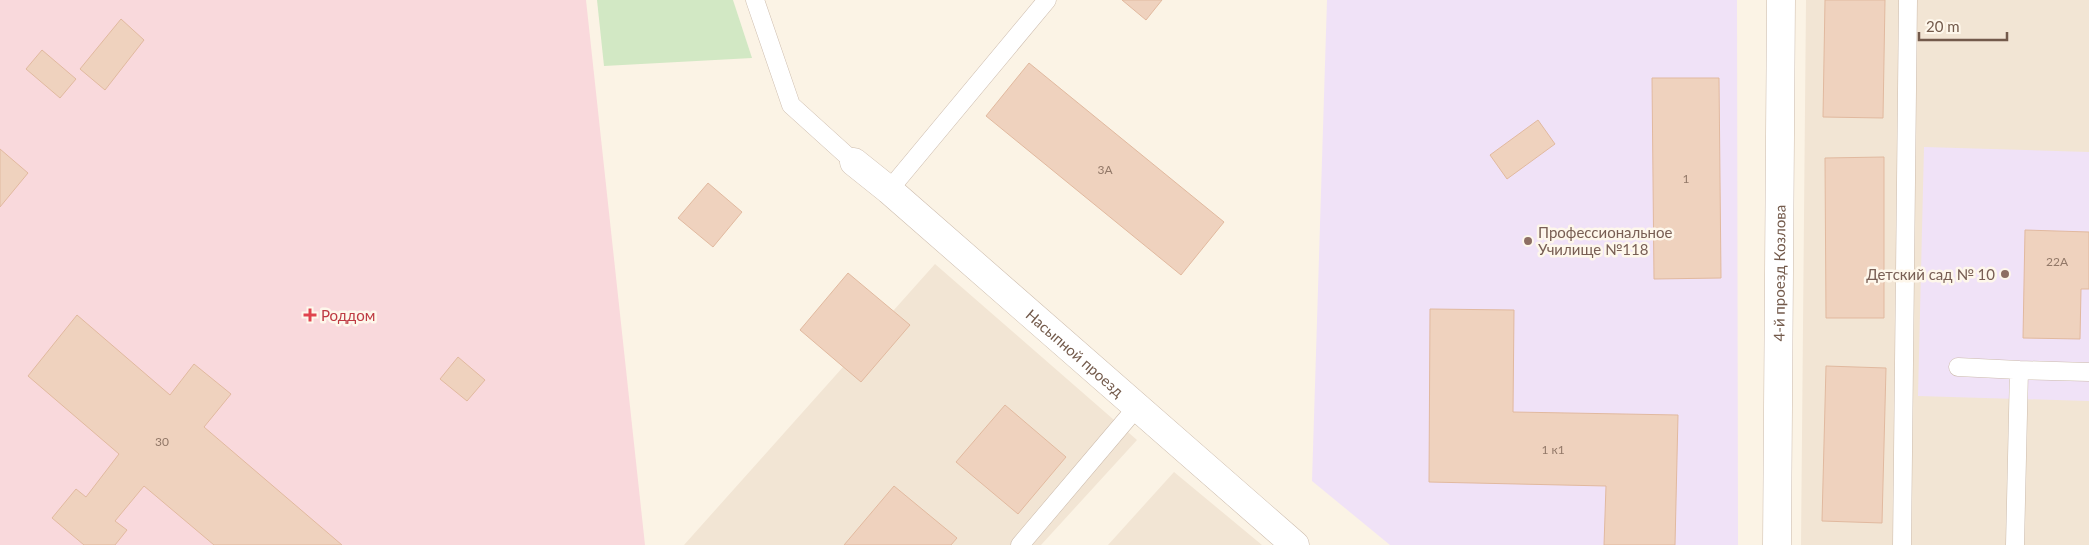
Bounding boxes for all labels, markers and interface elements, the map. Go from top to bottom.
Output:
scale bar [1919,10,2006,42]
text: 20 m [1926,17,1960,35]
house number: 3А [1097,162,1113,177]
house number: 1 [1683,171,1690,186]
street label: 4-й проезд Козлова [1769,205,1788,341]
place label: Профессиональное Училище №118 [1538,223,1672,258]
marker: Профессиональное Училище №118 [1522,235,1534,247]
house number: 22А [2046,254,2069,269]
place label: Детский сад № 10 [1866,265,1995,283]
marker: Детский сад № 10 [1999,268,2011,280]
street label: Насыпной проезд [1023,305,1128,400]
place label: Роддом [321,306,375,324]
marker: Роддом [303,308,317,322]
house number: 30 [155,434,169,449]
house number: 1 к1 [1541,442,1565,457]

